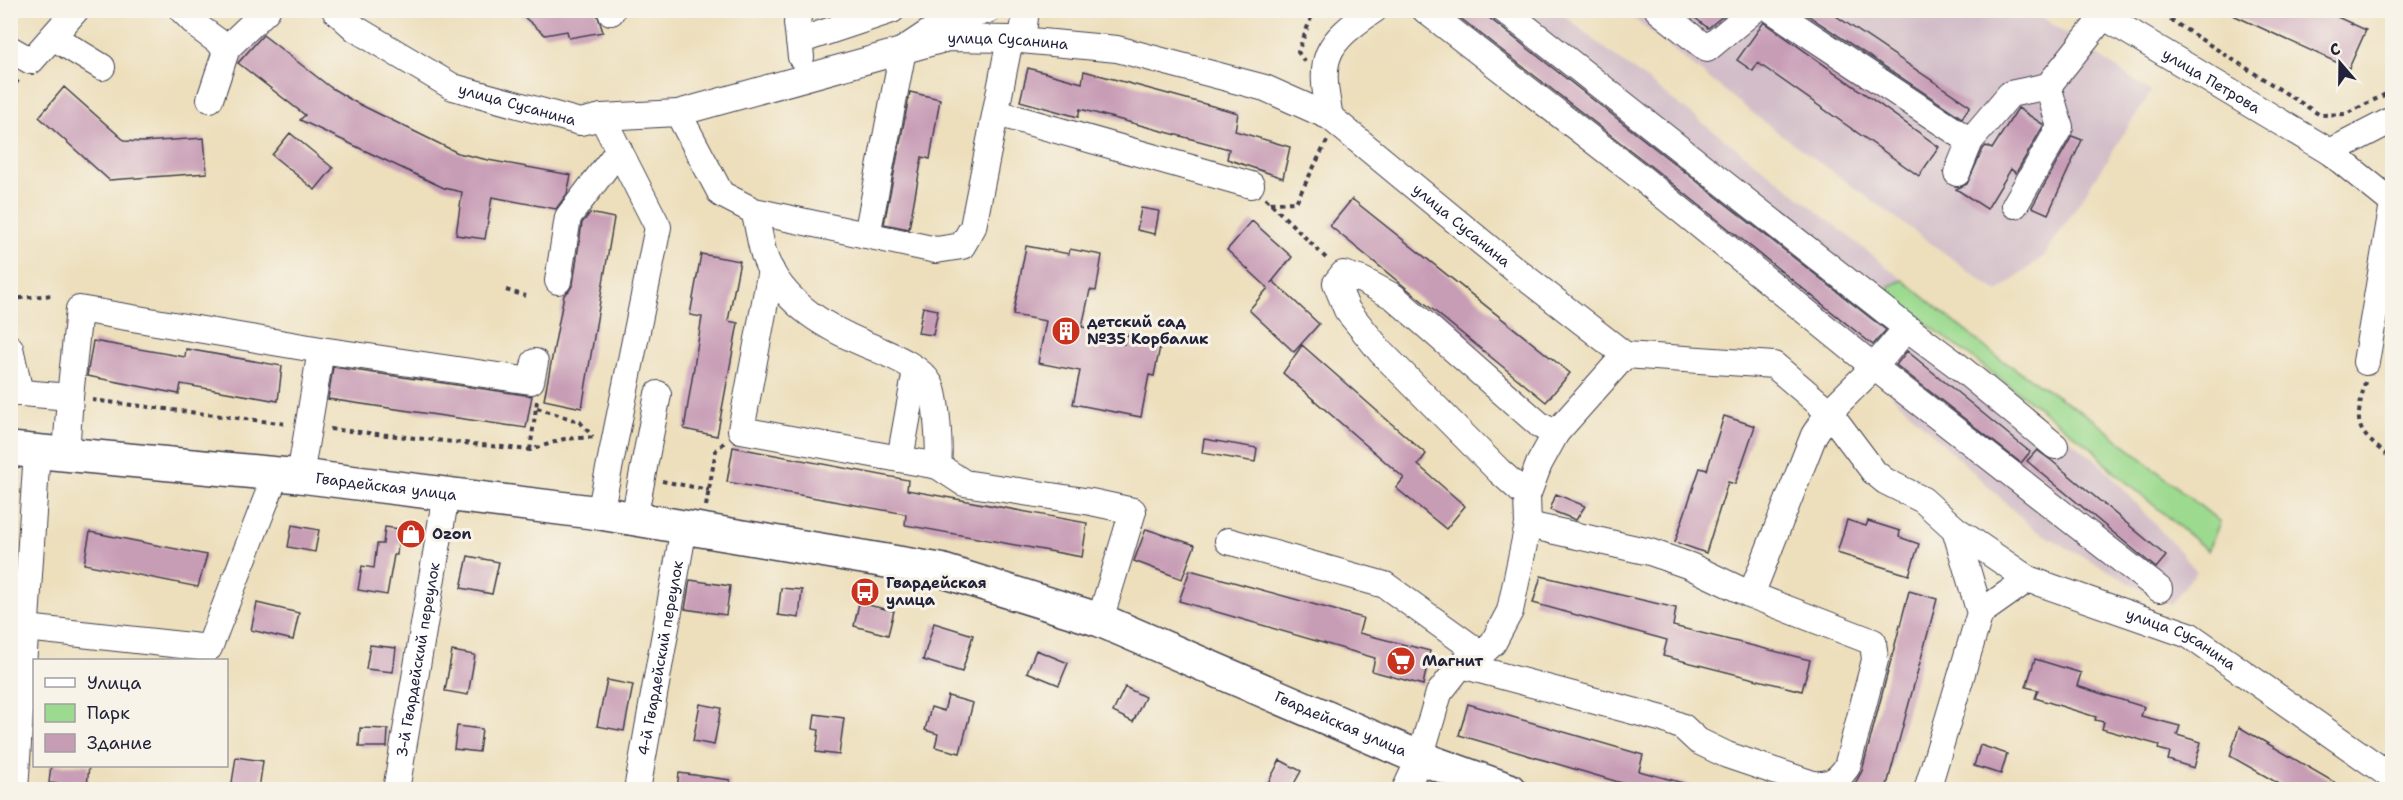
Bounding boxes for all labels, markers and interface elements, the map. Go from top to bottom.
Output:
street label: улица Сусанина [947,28,1070,54]
north arrow [2310,33,2370,93]
text: С [2327,38,2343,61]
street label: улица Петрова [2159,44,2265,118]
street label: улица Сусанина [456,79,579,131]
street label: улица Сусанина [1408,179,1515,272]
place label: детский сад №35 Корбалик [1087,312,1209,349]
building icon: детский сад №35 Корбалик [1050,315,1082,347]
street label: Гвардейская улица [314,468,458,505]
shop icon: Ozon [395,518,427,550]
place label: Ozon [432,524,472,544]
street label: 4-й Гвардейский переулок [633,559,688,757]
street label: 3-й Гвардейский переулок [392,561,444,759]
place label: Гвардейская улица [886,573,987,610]
bus stop icon: Гвардейская улица [849,576,881,608]
street label: улица Сусанина [2123,604,2240,675]
supermarket icon: Магнит [1385,645,1417,677]
place label: Магнит [1422,651,1483,671]
legend [33,659,228,767]
text: Улица [87,671,141,695]
street label: Гвардейская улица [1272,687,1410,761]
text: Парк [87,701,130,725]
text: Здание [87,731,152,755]

